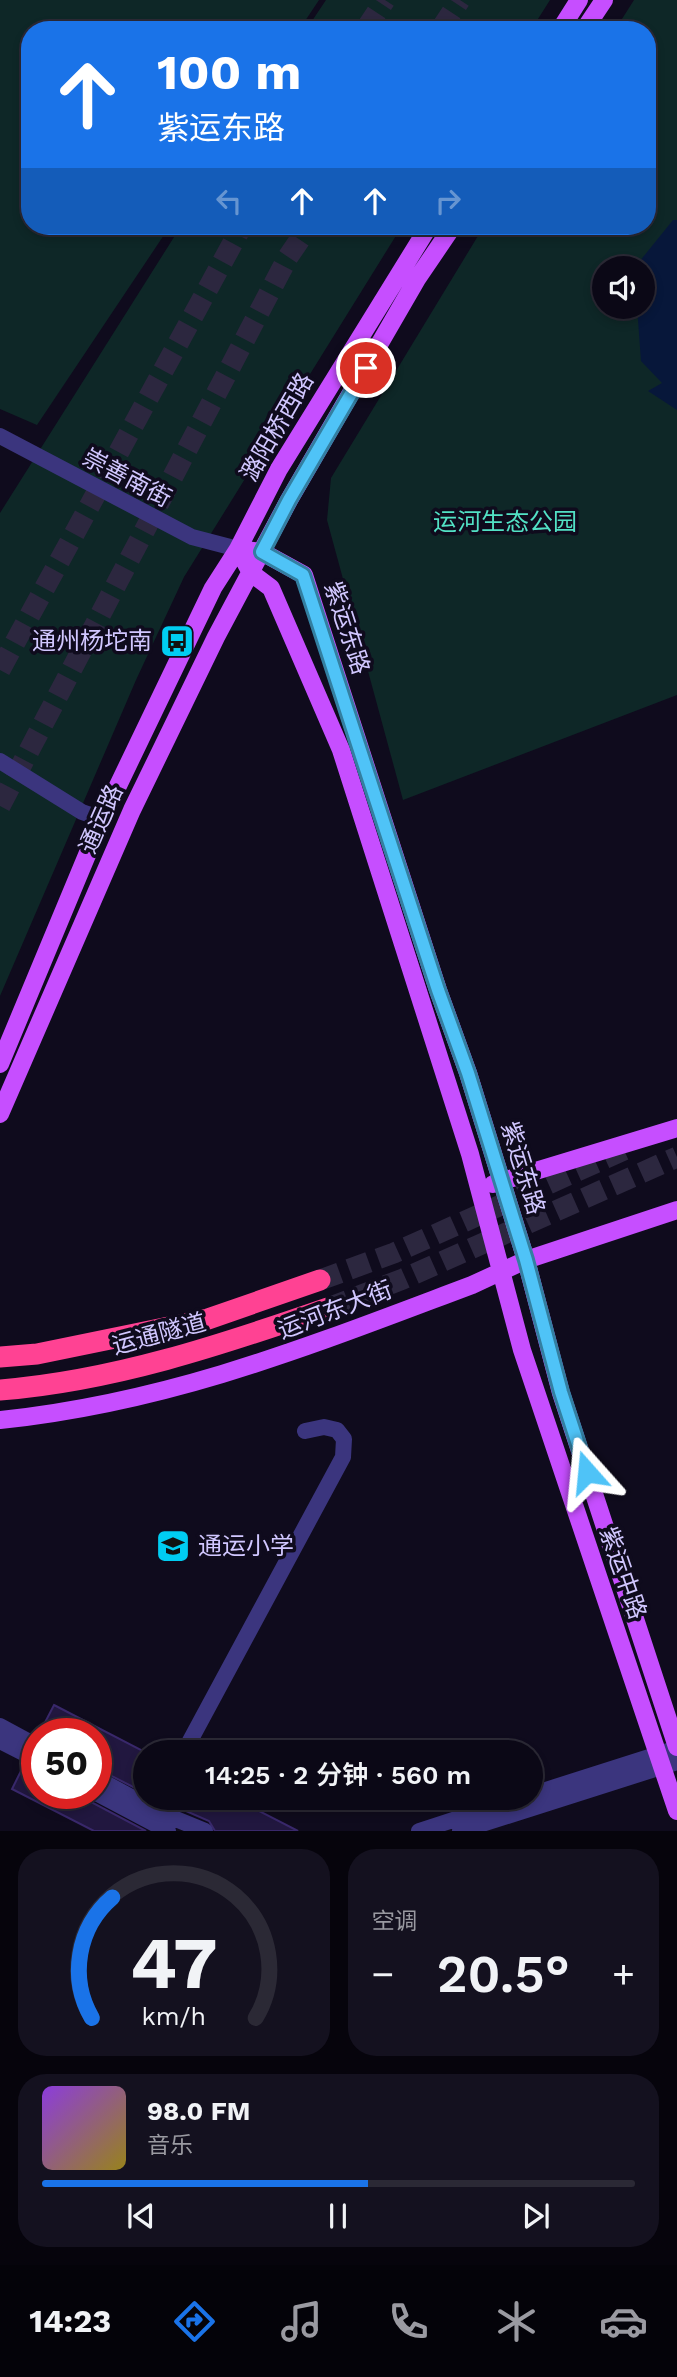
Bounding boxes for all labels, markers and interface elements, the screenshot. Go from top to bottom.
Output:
text: 100 m [157,43,301,101]
icon: ahead [42,49,133,140]
text: 紫运东路 [157,109,285,147]
icon: left [210,182,248,220]
icon: ahead [283,182,321,220]
icon: ahead [356,182,394,220]
icon: right [429,182,467,220]
map controls [592,256,655,319]
button: sound [592,256,655,319]
pin [336,338,396,398]
icon: arrive [347,349,385,387]
street label: 潞阳桥西路 [235,368,319,486]
street label: 崇善南街 [78,443,176,513]
park label: 运河生态公园 [433,508,577,536]
street label: 紫运东路 [319,578,375,678]
bus stop icon: 通州杨坨南 [158,622,196,660]
place label: 通州杨坨南 [32,627,152,655]
street label: 通运路 [74,780,128,858]
street label: 紫运东路 [496,1118,550,1218]
street label: 运河东大街 [274,1275,396,1345]
street label: 运通隧道 [109,1308,209,1360]
position arrow [550,1435,624,1509]
street label: 紫运中路 [594,1523,652,1623]
school or university icon: 通运小学 [154,1527,192,1565]
place label: 通运小学 [198,1532,294,1560]
speed limit sign: 50 [21,1718,112,1809]
text: 14:25 · 2 分钟 · 560 m [205,1760,471,1790]
text: 空调 [372,1908,418,1935]
text: 47 [130,1921,218,2007]
text: 20.5° [437,1944,570,2005]
text: − [372,1952,394,1996]
text: + [612,1952,635,1996]
text: km/h [142,2002,206,2031]
text: 98.0 FM [147,2096,250,2126]
text: 音乐 [147,2132,193,2159]
icon: previous [122,2197,160,2235]
icon: pause [319,2197,357,2235]
icon: next [517,2197,555,2235]
icon: directions [170,2297,219,2346]
icon: music [277,2297,326,2346]
icon: phone [384,2297,433,2346]
icon: climate [492,2297,541,2346]
icon: car [599,2297,648,2346]
text: 14:23 [29,2302,111,2340]

